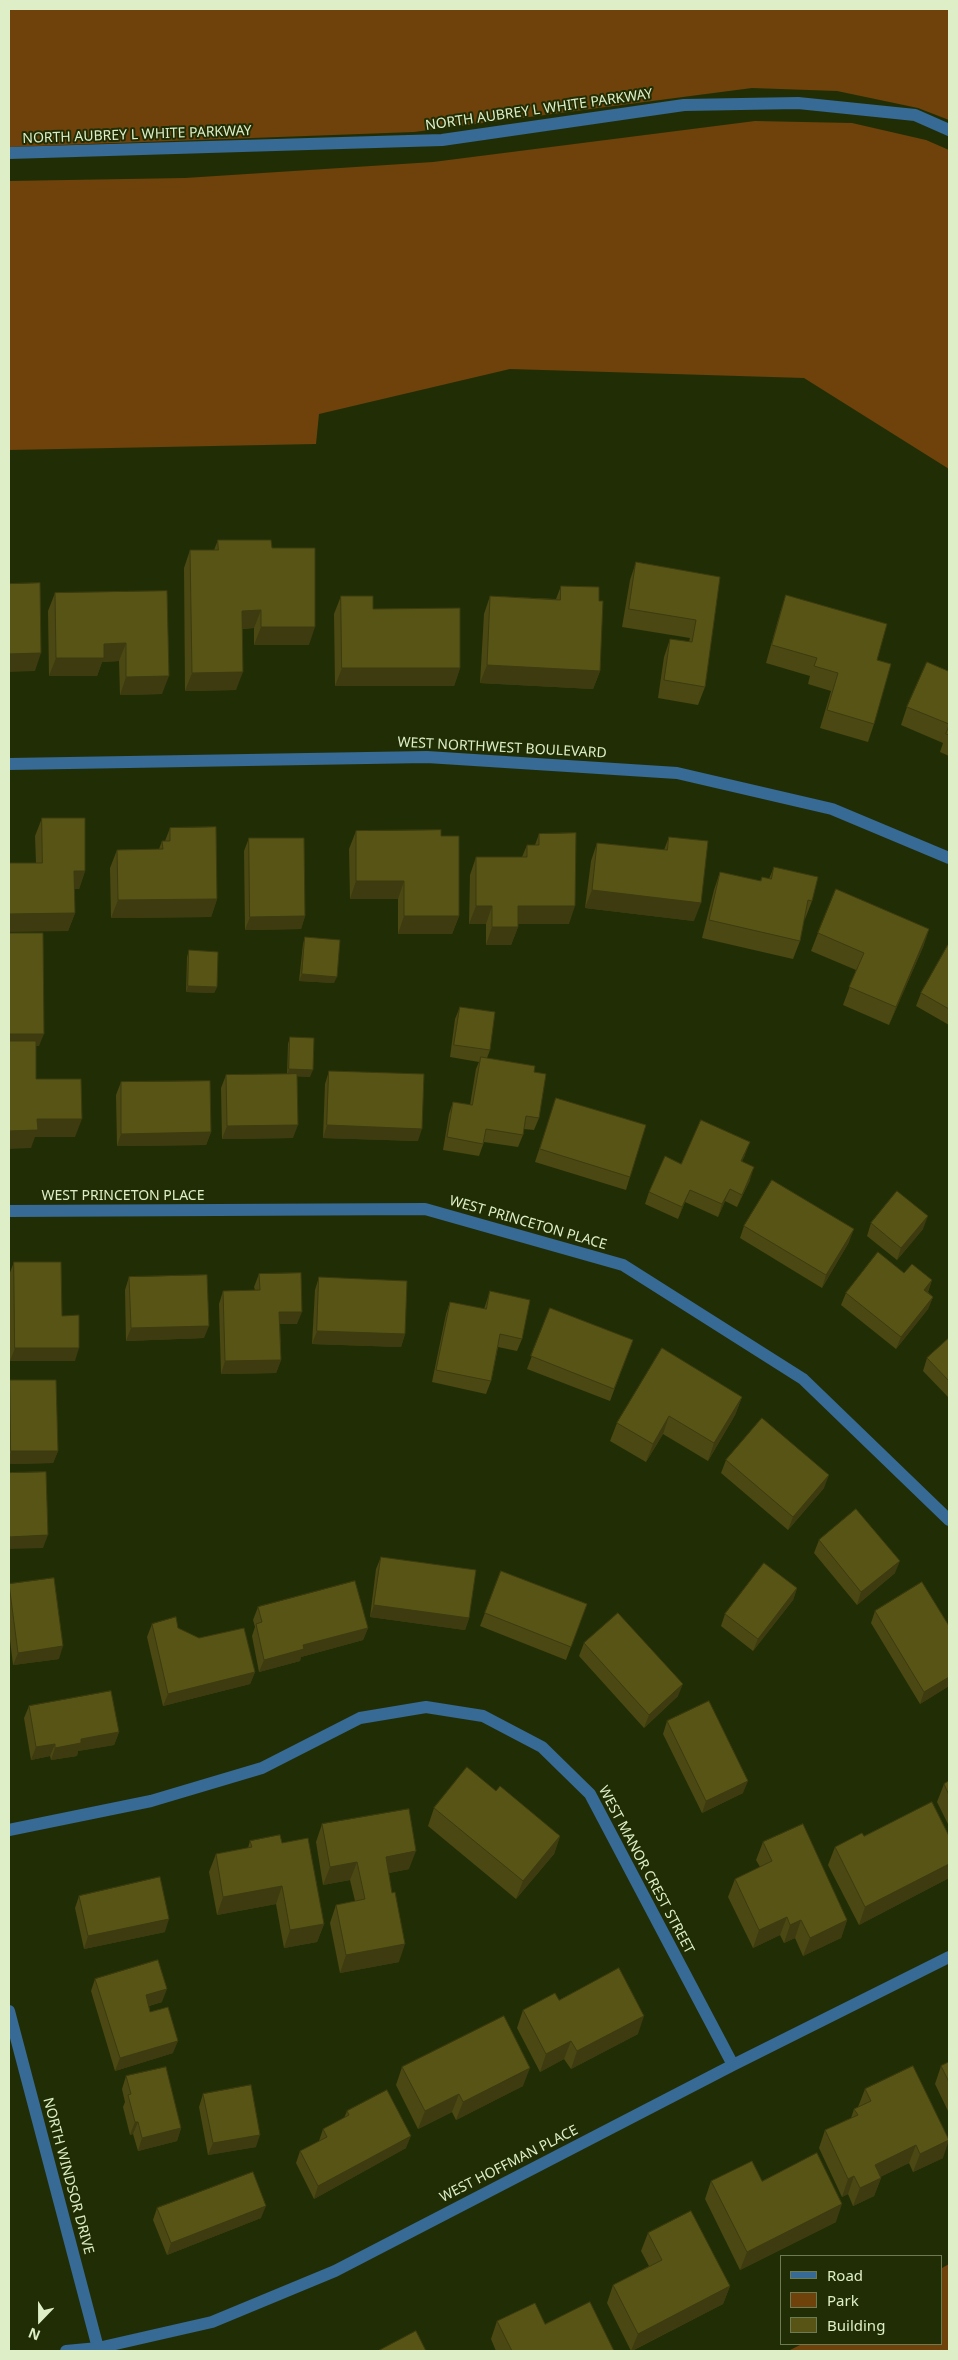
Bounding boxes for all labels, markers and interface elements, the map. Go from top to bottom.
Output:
street label: NORTH AUBREY L WHITE PARKWAY [424,86,654,134]
street label: NORTH AUBREY L WHITE PARKWAY [22,123,252,147]
street label: WEST NORTHWEST BOULEVARD [397,734,607,762]
street label: WEST PRINCETON PLACE [42,1188,204,1204]
street label: WEST PRINCETON PLACE [447,1192,609,1254]
street label: WEST MANOR CREST STREET [595,1783,697,1957]
street label: NORTH WINDSOR DRIVE [39,2096,97,2256]
street label: WEST HOFFMAN PLACE [437,2122,581,2206]
legend [780,2255,943,2345]
text: Road [827,2265,863,2285]
text: Park [827,2290,859,2310]
north arrow [15,2295,65,2345]
text: Building [827,2315,885,2335]
text: N [25,2323,43,2345]

